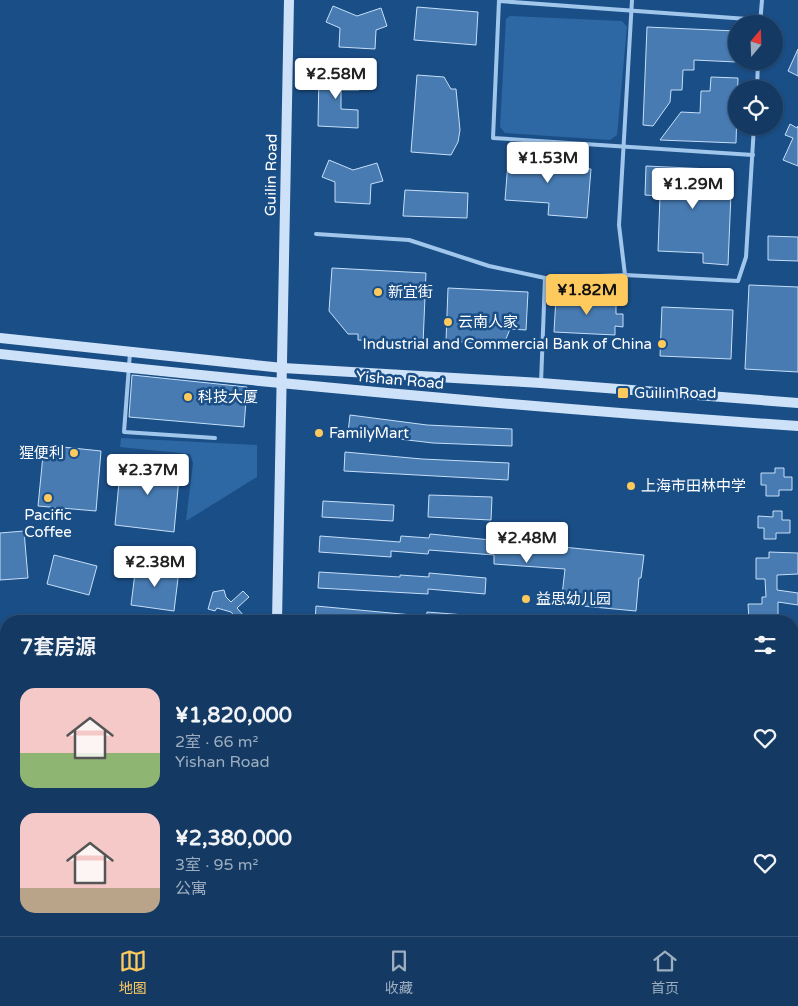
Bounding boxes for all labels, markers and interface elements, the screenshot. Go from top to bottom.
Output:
north arrow [728,15,782,70]
map controls [728,15,783,135]
pin: ¥2.58M [295,58,377,100]
text: ¥2.58M [306,64,366,84]
button: locate [728,80,783,135]
street label: Guilin Road [261,134,281,216]
pin: ¥1.53M [507,142,589,184]
text: ¥1.53M [518,148,578,168]
pin: ¥1.29M [652,168,734,210]
text: ¥1.29M [663,174,723,194]
pin: ¥1.82M [546,274,628,316]
text: ¥1.82M [557,280,617,300]
place label: 新宜街 [388,283,433,301]
marker: 新宜街 [372,286,384,298]
place label: 云南人家 [458,313,518,331]
marker: 云南人家 [442,316,454,328]
place label: Industrial and Commercial Bank of China [363,335,652,353]
marker: Industrial and Commercial Bank of China [656,338,668,350]
street label: Yishan Road [355,367,445,393]
place label: Guilin Road [634,384,716,402]
marker: Guilin Road [616,386,630,400]
place label: 科技大厦 [198,388,258,406]
marker: 科技大厦 [182,391,194,403]
place label: FamilyMart [329,424,409,442]
marker: FamilyMart [313,427,325,439]
place label: 猩便利 [19,444,64,462]
marker: 猩便利 [68,447,80,459]
pin: ¥2.37M [107,454,189,496]
text: ¥2.37M [118,460,178,480]
place label: 上海市田林中学 [641,477,746,495]
marker: 上海市田林中学 [625,480,637,492]
marker: Pacific Coffee [42,492,54,504]
place label: Pacific Coffee [24,506,72,541]
pin: ¥2.48M [486,522,568,564]
text: ¥2.48M [497,528,557,548]
pin: ¥2.38M [114,546,196,588]
text: ¥2.38M [125,552,185,572]
place label: 益思幼儿园 [536,590,611,608]
marker: 益思幼儿园 [520,593,532,605]
icon: filters [751,631,779,659]
text: 7套房源 [20,635,96,660]
text: ¥1,820,000 [175,703,292,728]
icon: home [60,708,120,768]
icon: heart [751,724,779,752]
text: 2室 · 66 m² [175,732,258,752]
text: Yishan Road [175,752,270,772]
text: ¥2,380,000 [175,826,292,851]
icon: home [60,833,120,893]
icon: heart [751,849,779,877]
text: 3室 · 95 m² [175,855,258,875]
text: 公寓 [175,879,207,899]
tab: 地图 [119,947,147,997]
tab: 收藏 [385,947,413,997]
tab: 首页 [651,947,679,997]

